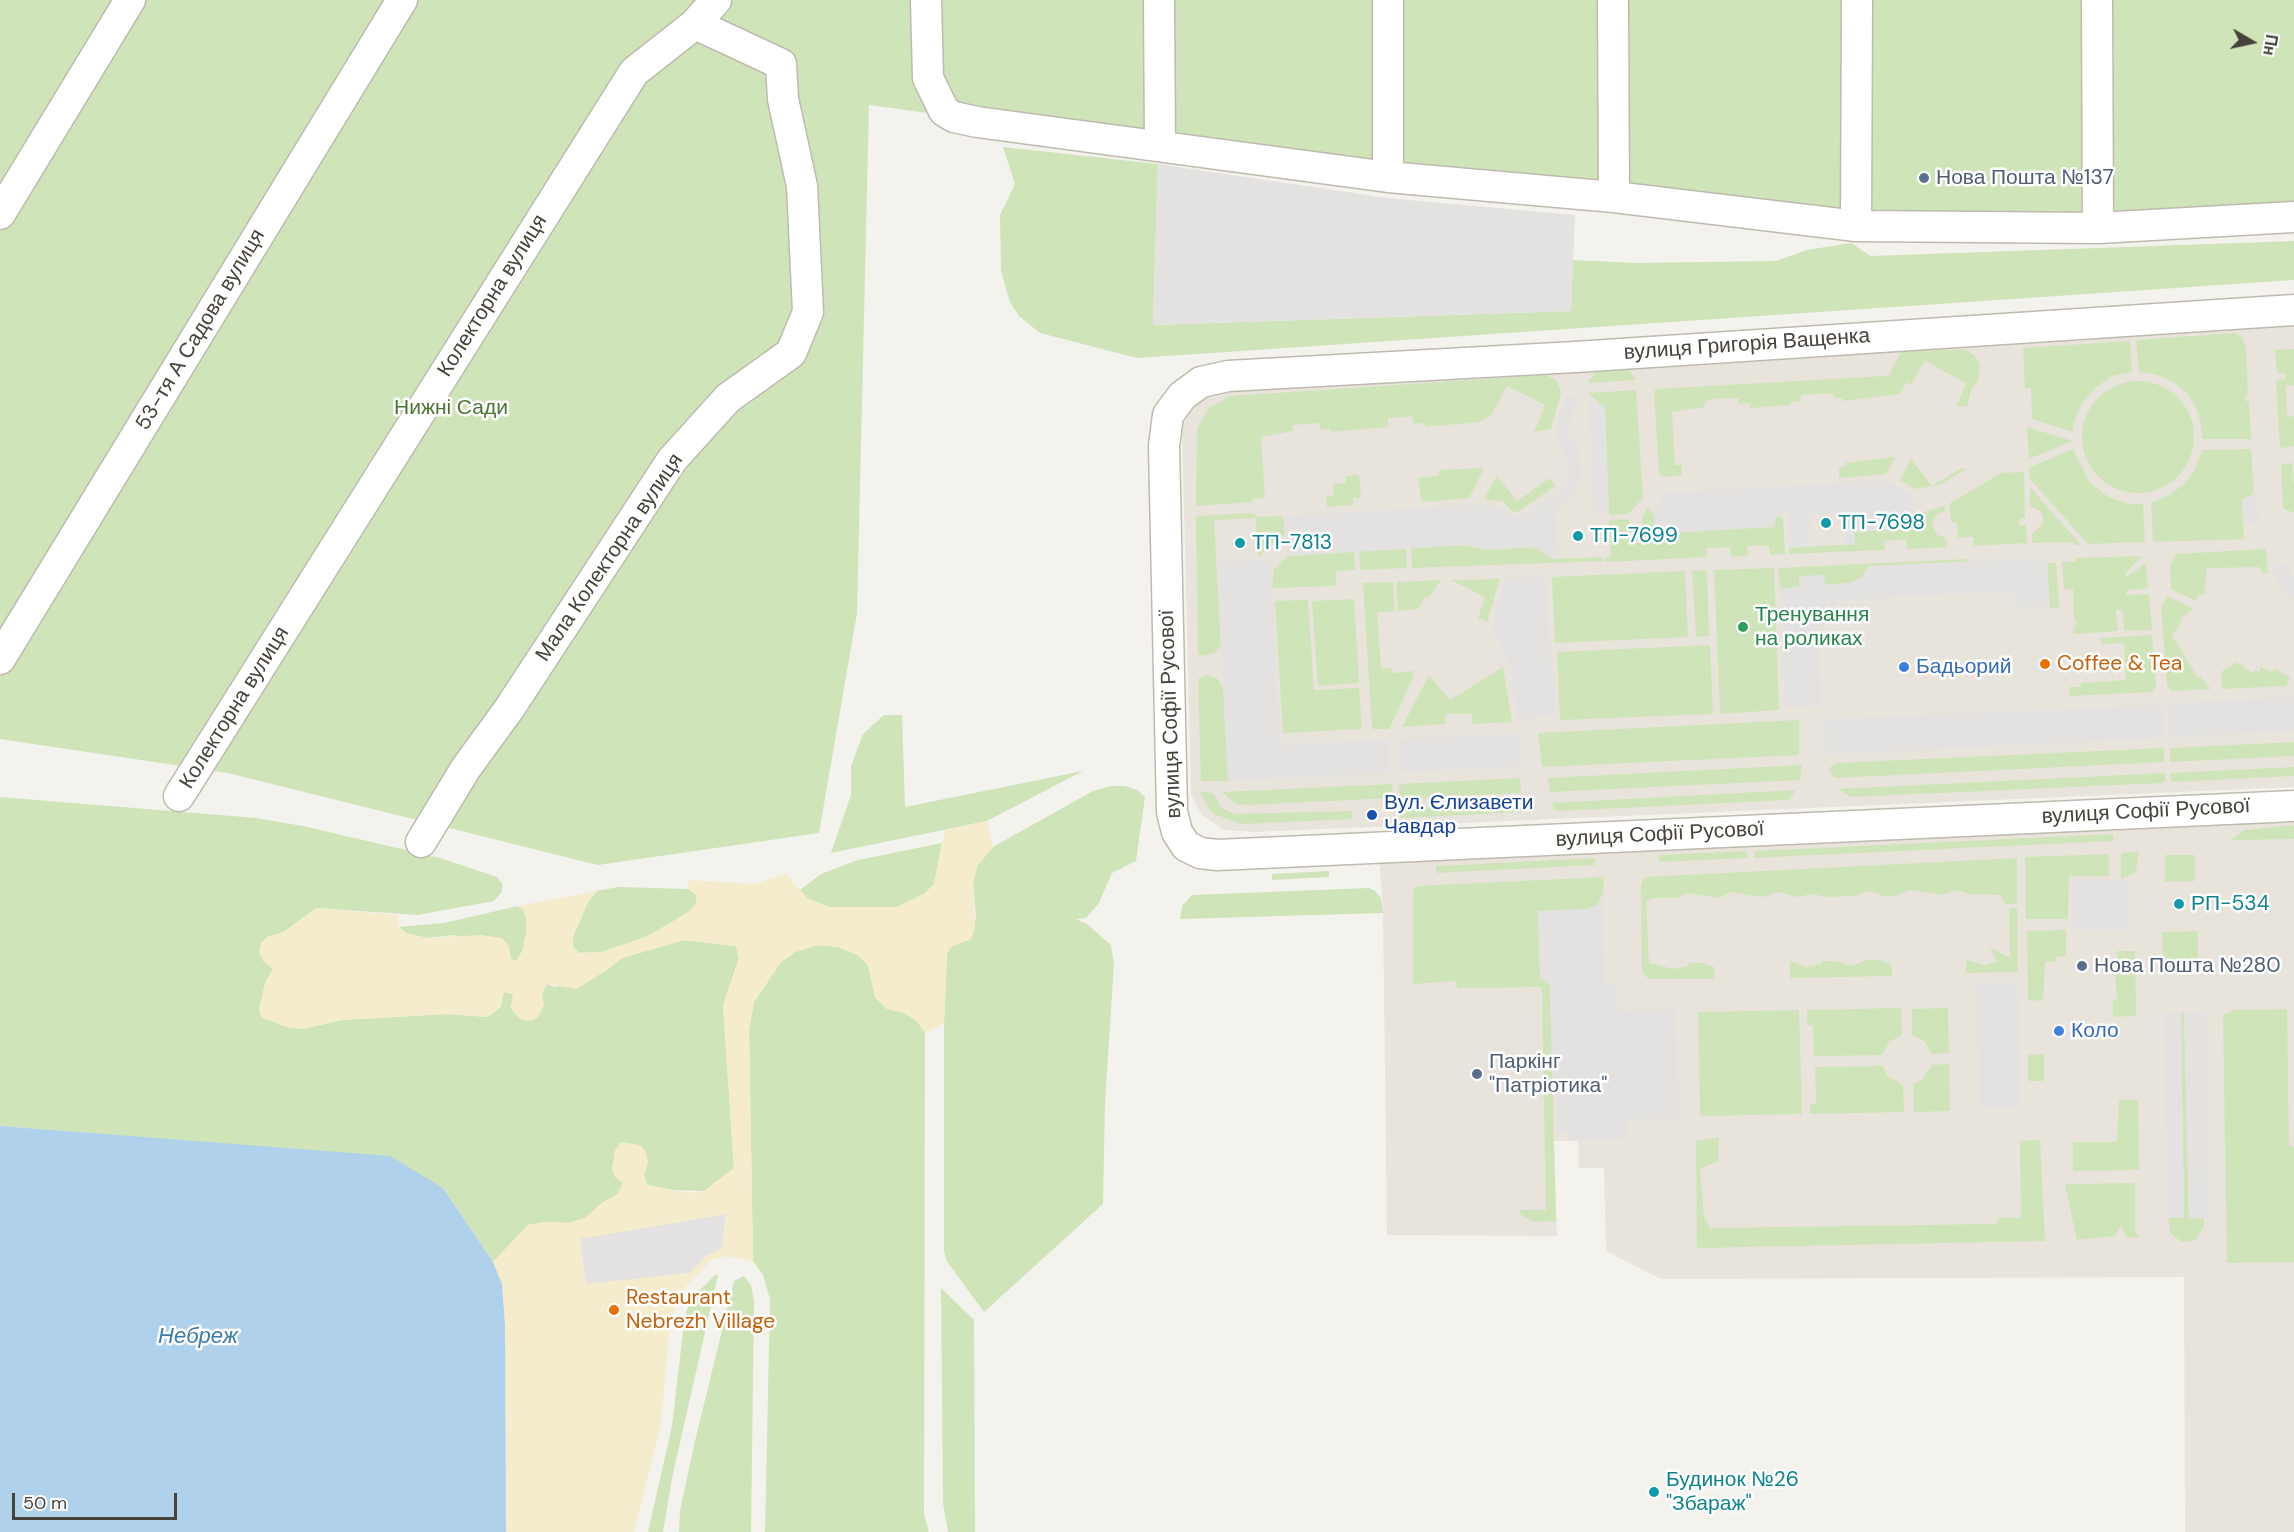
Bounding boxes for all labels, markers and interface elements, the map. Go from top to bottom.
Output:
north arrow [2222,12,2282,72]
text: Пн [2258,33,2282,57]
place label: Нова Пошта №137 [1936,165,2114,191]
marker: Нова Пошта №137 [1917,171,1931,185]
street label: Колекторна вулиця [433,210,553,382]
street label: 53-тя А Садова вулиця [131,225,271,435]
street label: вулиця Григорія Ващенка [1623,324,1871,366]
park label: Нижні Сади [394,395,508,421]
street label: Мала Колекторна вулиця [531,449,689,667]
place label: ТП-7698 [1838,510,1925,536]
marker: ТП-7698 [1819,516,1833,530]
place label: ТП-7699 [1590,523,1678,549]
marker: ТП-7699 [1571,529,1585,543]
place label: ТП-7813 [1252,530,1332,556]
marker: ТП-7813 [1233,536,1247,550]
place label: Тренування на роликах [1755,602,1869,652]
street label: вулиця Софії Русової [1155,609,1187,819]
marker: Тренування на роликах [1736,620,1750,634]
street label: Колекторна вулиця [175,622,295,794]
place label: Coffee & Tea [2057,651,2182,677]
place label: Бадьорий [1916,654,2011,680]
marker: Coffee & Tea [2038,657,2052,671]
marker: Бадьорий [1897,660,1911,674]
place label: Вул. Єлизавети Чавдар [1384,790,1533,840]
street label: вулиця Софії Русової [2041,794,2251,830]
marker: Вул. Єлизавети Чавдар [1365,808,1379,822]
street label: вулиця Софії Русової [1555,817,1765,853]
place label: РП-534 [2191,891,2269,917]
marker: РП-534 [2172,897,2186,911]
place label: Нова Пошта №280 [2094,953,2281,979]
marker: Нова Пошта №280 [2075,959,2089,973]
place label: Коло [2071,1018,2119,1044]
marker: Коло [2052,1024,2066,1038]
place label: Паркінг "Патріотика" [1489,1049,1607,1099]
marker: Паркінг "Патріотика" [1470,1067,1484,1081]
place label: Restaurant Nebrezh Village [626,1285,775,1335]
marker: Restaurant Nebrezh Village [607,1303,621,1317]
water label: Небреж [158,1324,238,1350]
place label: Будинок №26 "Збараж" [1666,1467,1799,1517]
scale bar [15,1481,180,1519]
marker: Будинок №26 "Збараж" [1647,1485,1661,1499]
text: 50 m [23,1491,67,1515]

